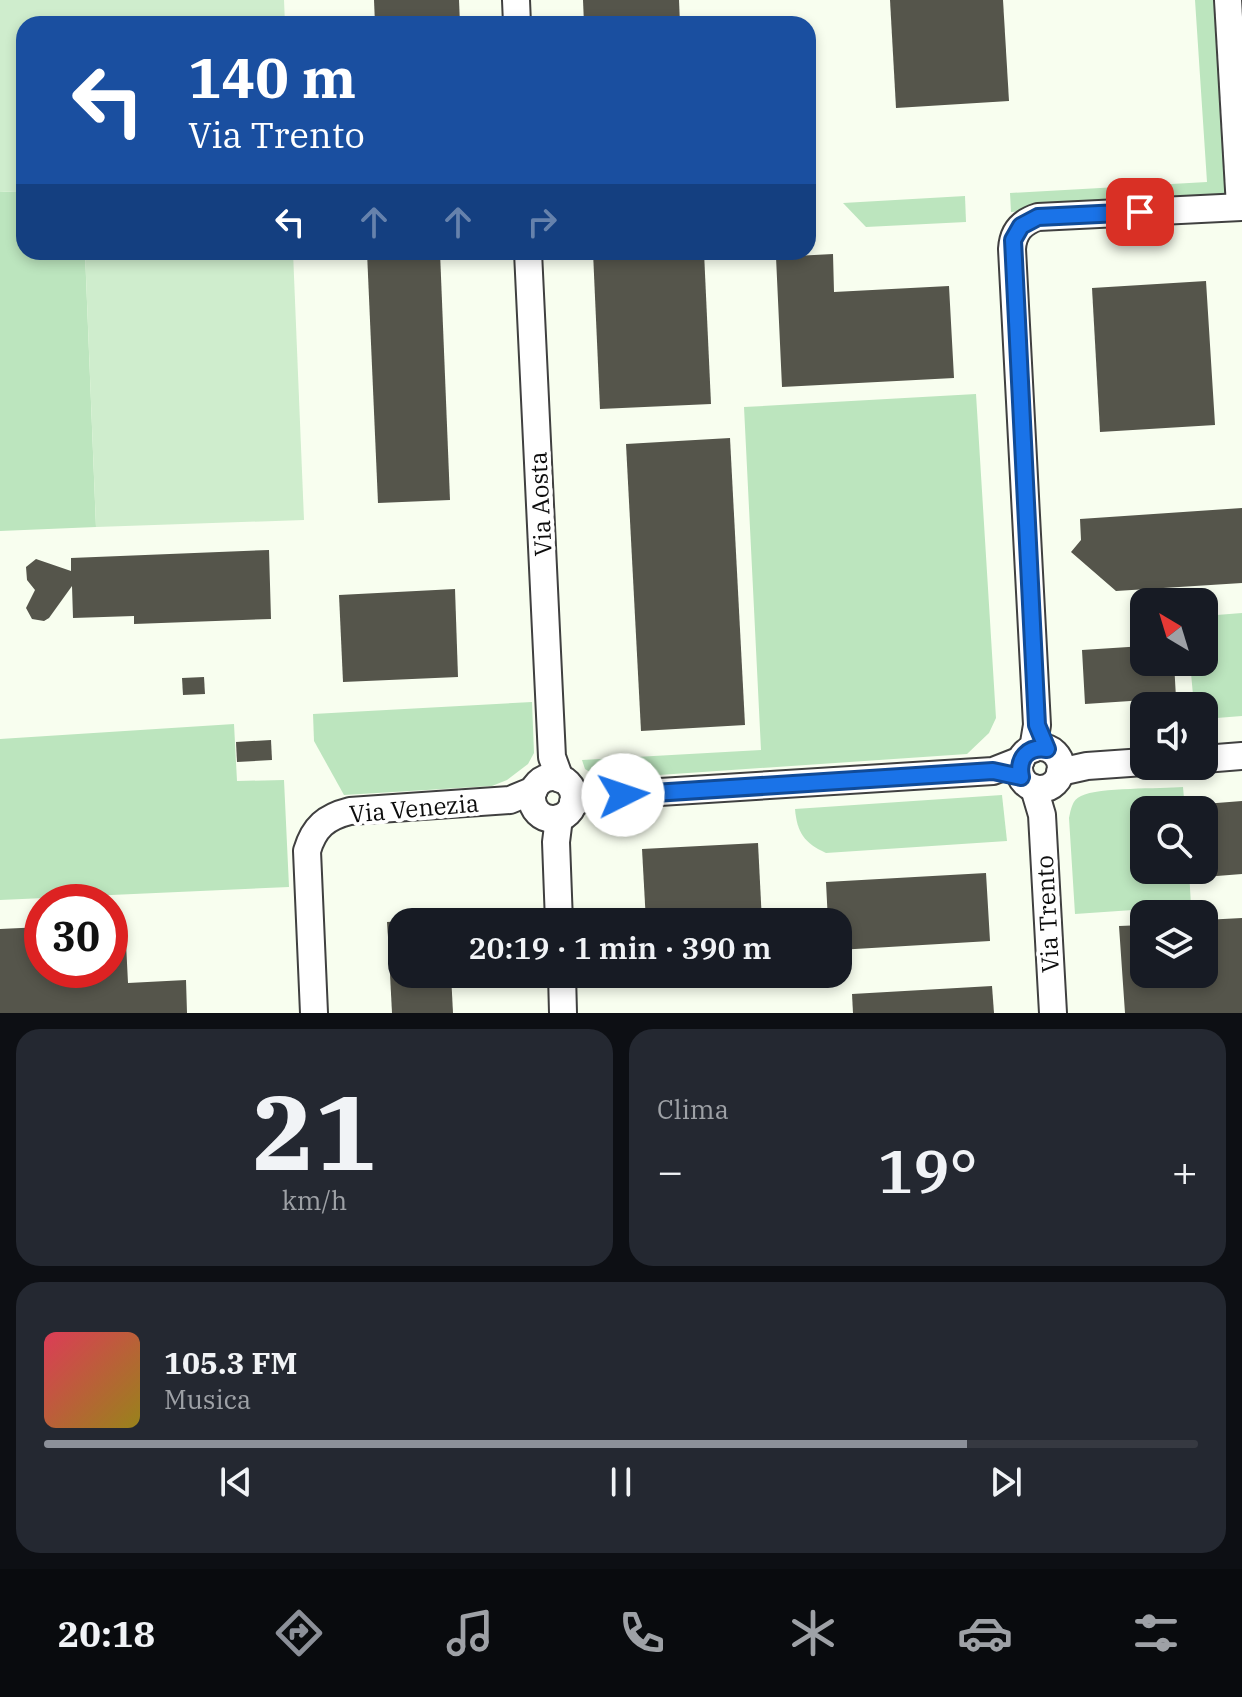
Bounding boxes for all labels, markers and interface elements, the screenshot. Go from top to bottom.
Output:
text: 140 m [188,41,356,113]
icon: left [56,48,160,152]
text: Via Trento [188,111,365,158]
pin [1106,178,1174,246]
icon: arrive [1118,190,1162,234]
icon: left [268,200,312,244]
icon: ahead [352,200,396,244]
icon: ahead [436,200,480,244]
icon: right [520,200,564,244]
street label: Via Aosta [521,451,559,557]
north arrow [1130,588,1218,676]
map controls [1130,588,1218,988]
button: sound [1130,692,1218,780]
position arrow [581,753,665,837]
street label: Via Venezia [348,786,480,830]
button: search [1130,796,1218,884]
street label: Via Trento [1028,854,1066,974]
speed limit sign: 30 [24,884,128,988]
button: layers [1130,900,1218,988]
text: 20:19 · 1 min · 390 m [469,928,771,967]
text: 21 [252,1063,377,1199]
text: Clima [657,1092,729,1126]
text: 19° [877,1131,978,1210]
text: − [657,1142,683,1199]
text: + [1172,1142,1198,1199]
text: km/h [282,1183,347,1217]
text: 105.3 FM [164,1343,297,1382]
text: Musica [164,1382,251,1416]
icon: previous [214,1460,258,1504]
icon: pause [599,1460,643,1504]
icon: next [984,1460,1028,1504]
icon: directions [271,1605,327,1661]
icon: music [442,1605,498,1661]
icon: phone [614,1605,670,1661]
icon: climate [785,1605,841,1661]
icon: car [957,1605,1013,1661]
icon: filters [1128,1605,1184,1661]
text: 20:18 [58,1610,155,1657]

